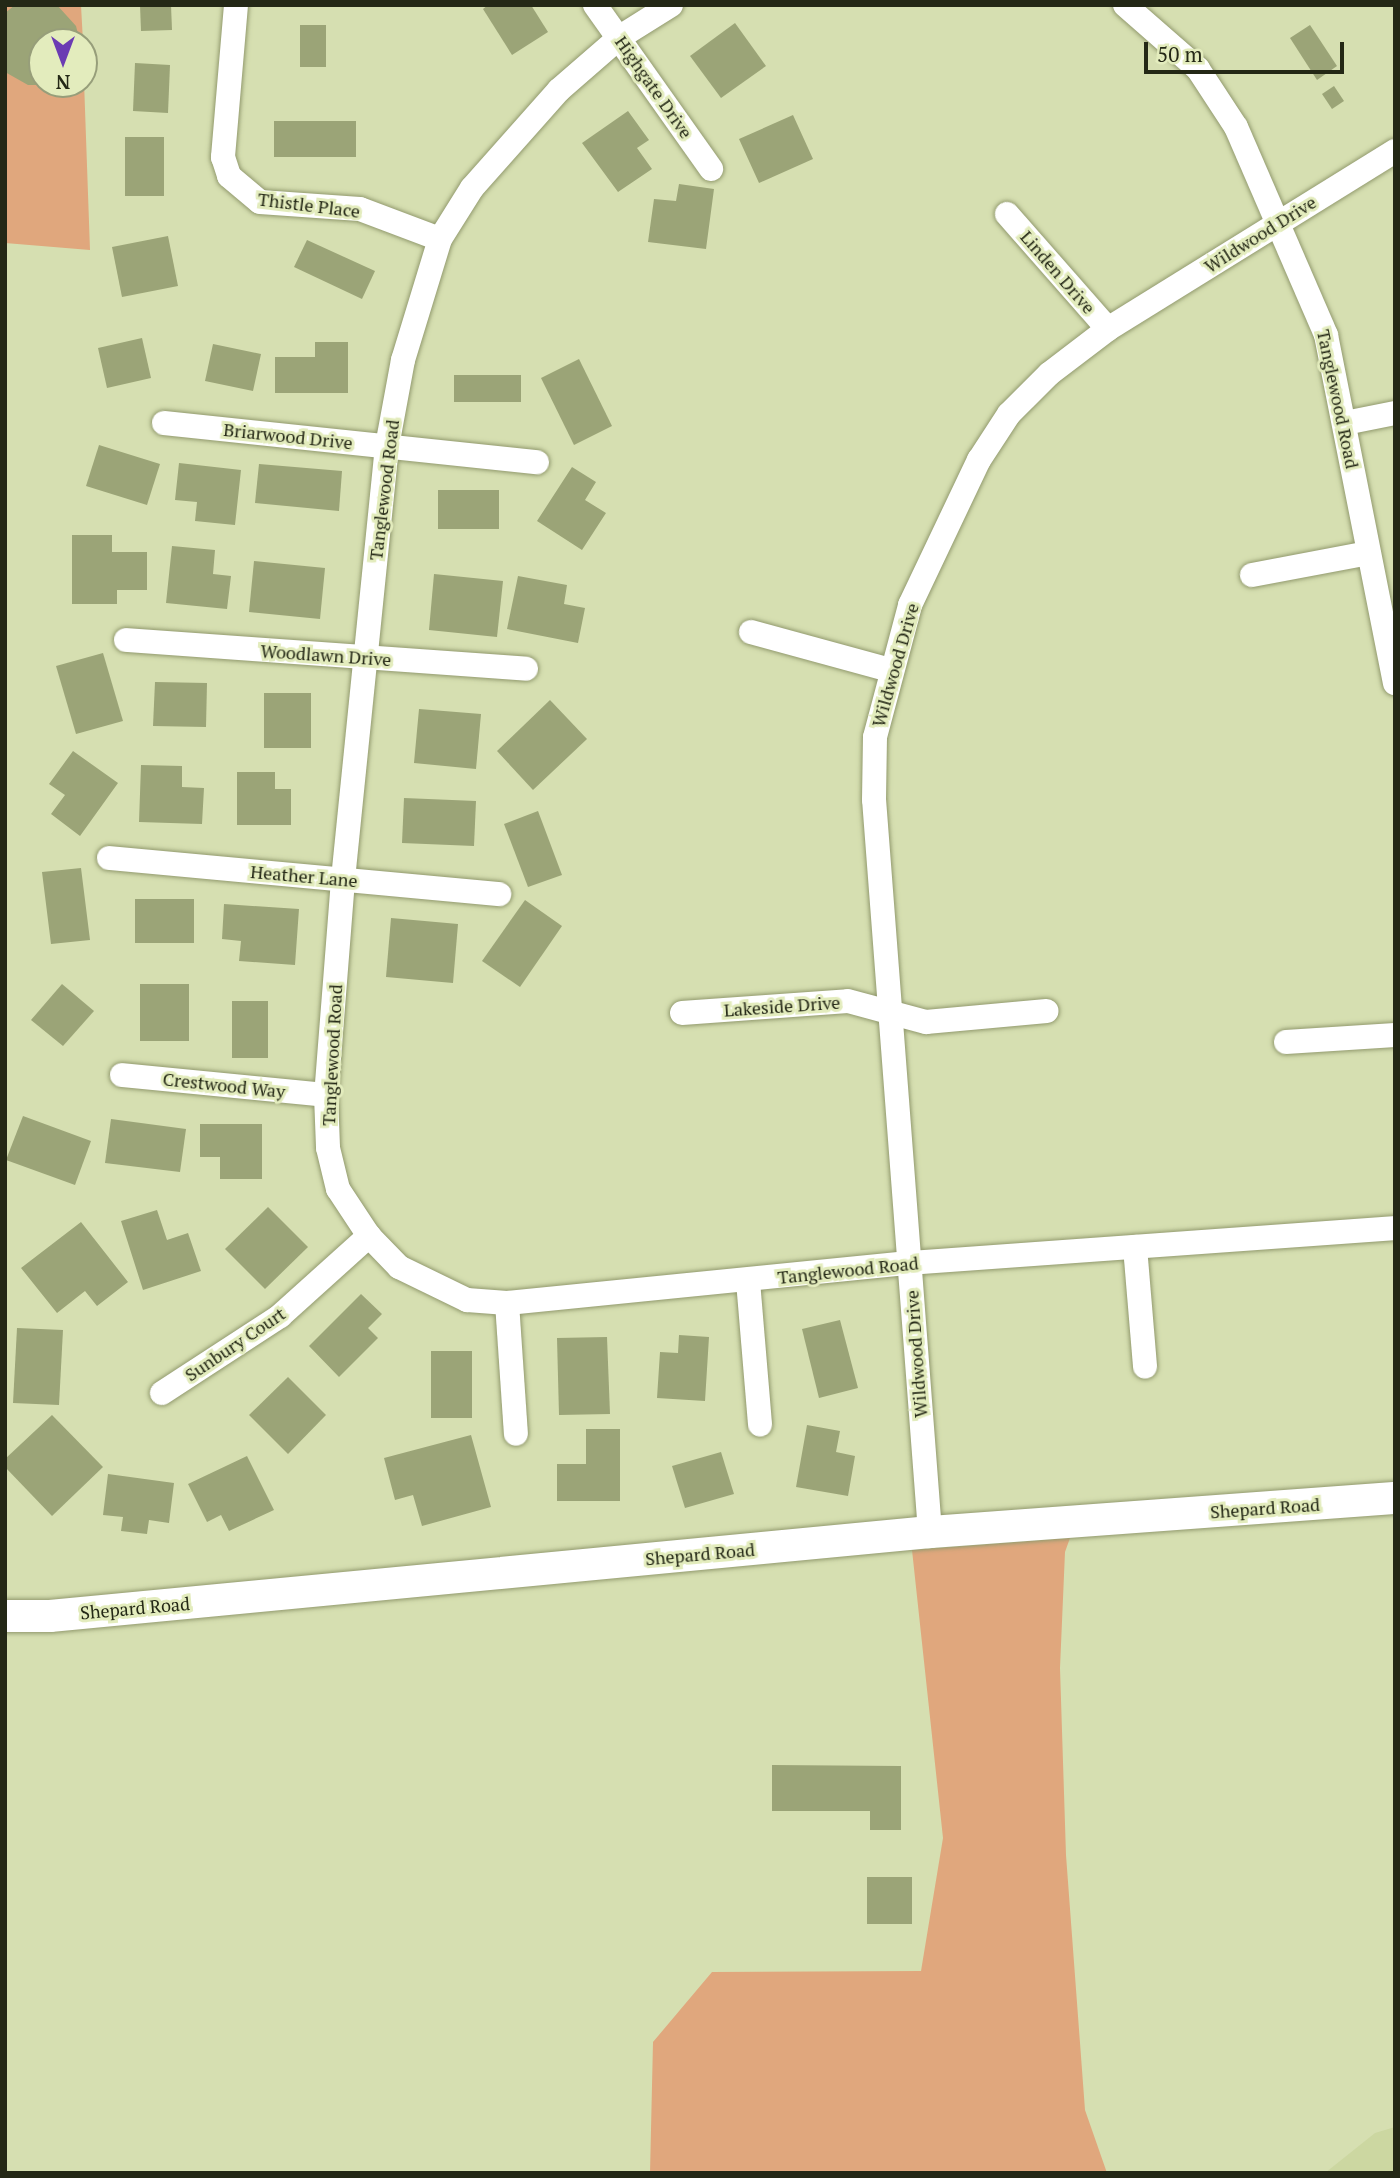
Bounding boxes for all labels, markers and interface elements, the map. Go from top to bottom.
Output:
north arrow [28,28,98,98]
scale bar [1148,28,1348,72]
street label: Highgate Drive [611,32,697,142]
text: 50 m [1157,40,1203,68]
text: N [56,70,70,95]
street label: Thistle Place [257,188,361,222]
street label: Wildwood Drive [1200,191,1320,277]
street label: Linden Drive [1016,226,1100,318]
street label: Tanglewood Road [1313,327,1363,471]
street label: Briarwood Drive [222,418,354,454]
street label: Tanglewood Road [365,418,403,562]
street label: Wildwood Drive [867,601,923,729]
street label: Woodlawn Drive [260,640,392,670]
street label: Heather Lane [249,861,359,891]
street label: Tanglewood Road [318,984,346,1126]
street label: Lakeside Drive [723,991,841,1021]
street label: Crestwood Way [162,1068,286,1102]
street label: Tanglewood Road [776,1252,920,1288]
street label: Wildwood Drive [901,1290,931,1418]
street label: Sunbury Court [181,1302,289,1386]
street label: Shepard Road [1209,1493,1321,1523]
street label: Shepard Road [644,1538,756,1570]
street label: Shepard Road [79,1592,191,1624]

